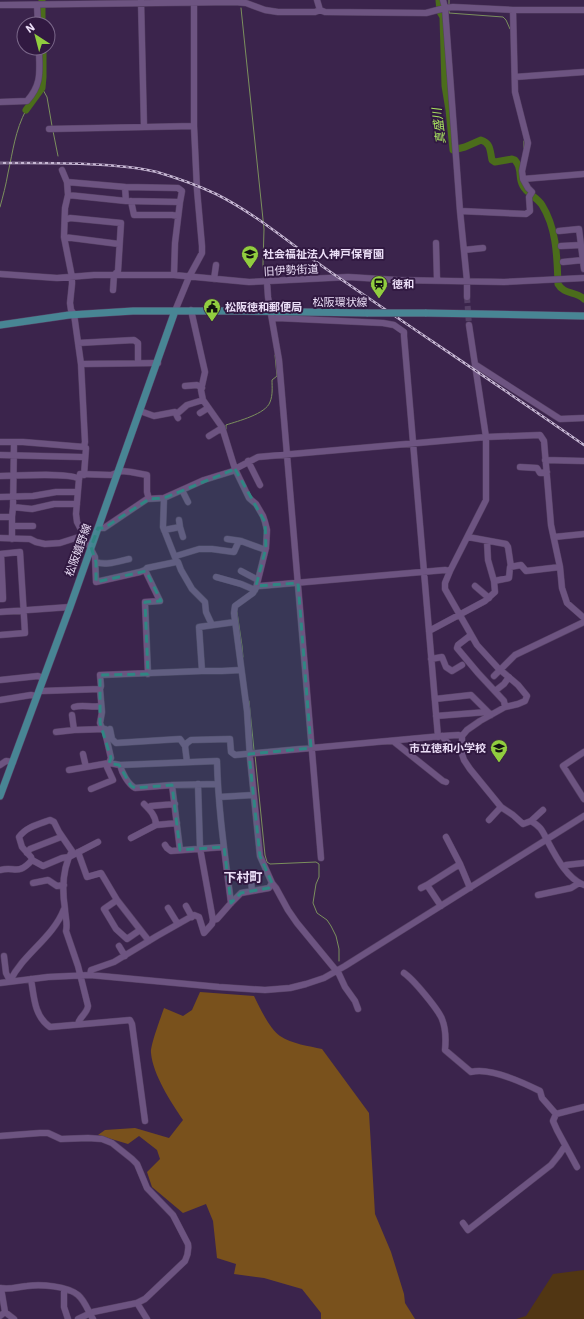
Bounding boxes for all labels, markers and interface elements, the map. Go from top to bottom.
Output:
north arrow [16,16,56,56]
text: N [23,20,37,36]
water label: 真盛川 [429,105,448,145]
school or university icon: 社会福祉法人神戸保育園 [240,244,260,269]
place label: 社会福祉法人神戸保育園 [263,247,384,261]
street label: 旧伊勢街道 [263,262,319,278]
station icon: 徳和 [369,274,389,299]
place label: 徳和 [392,277,414,291]
street label: 松阪環状線 [313,295,368,309]
public building icon: 松阪徳和郵便局 [202,297,222,322]
place label: 松阪徳和郵便局 [225,300,302,314]
street label: 松阪嬉野線 [62,522,94,578]
school or university icon: 市立徳和小学校 [489,738,509,763]
place label: 市立徳和小学校 [409,741,486,755]
district label: 下村町 [223,869,263,886]

